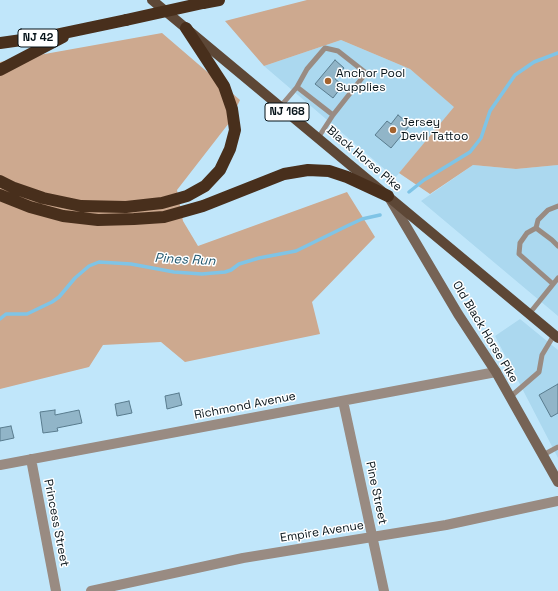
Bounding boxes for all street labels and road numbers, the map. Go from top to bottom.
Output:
road number: NJ 42 [18,29,58,47]
road number: NJ 168 [265,103,309,121]
street label: Black Horse Pike [323,123,405,195]
street label: Old Black Horse Pike [449,279,521,385]
street label: Richmond Avenue [193,389,297,423]
street label: Pine Street [362,460,390,526]
street label: Princess Street [40,478,72,568]
street label: Empire Avenue [279,518,365,546]

